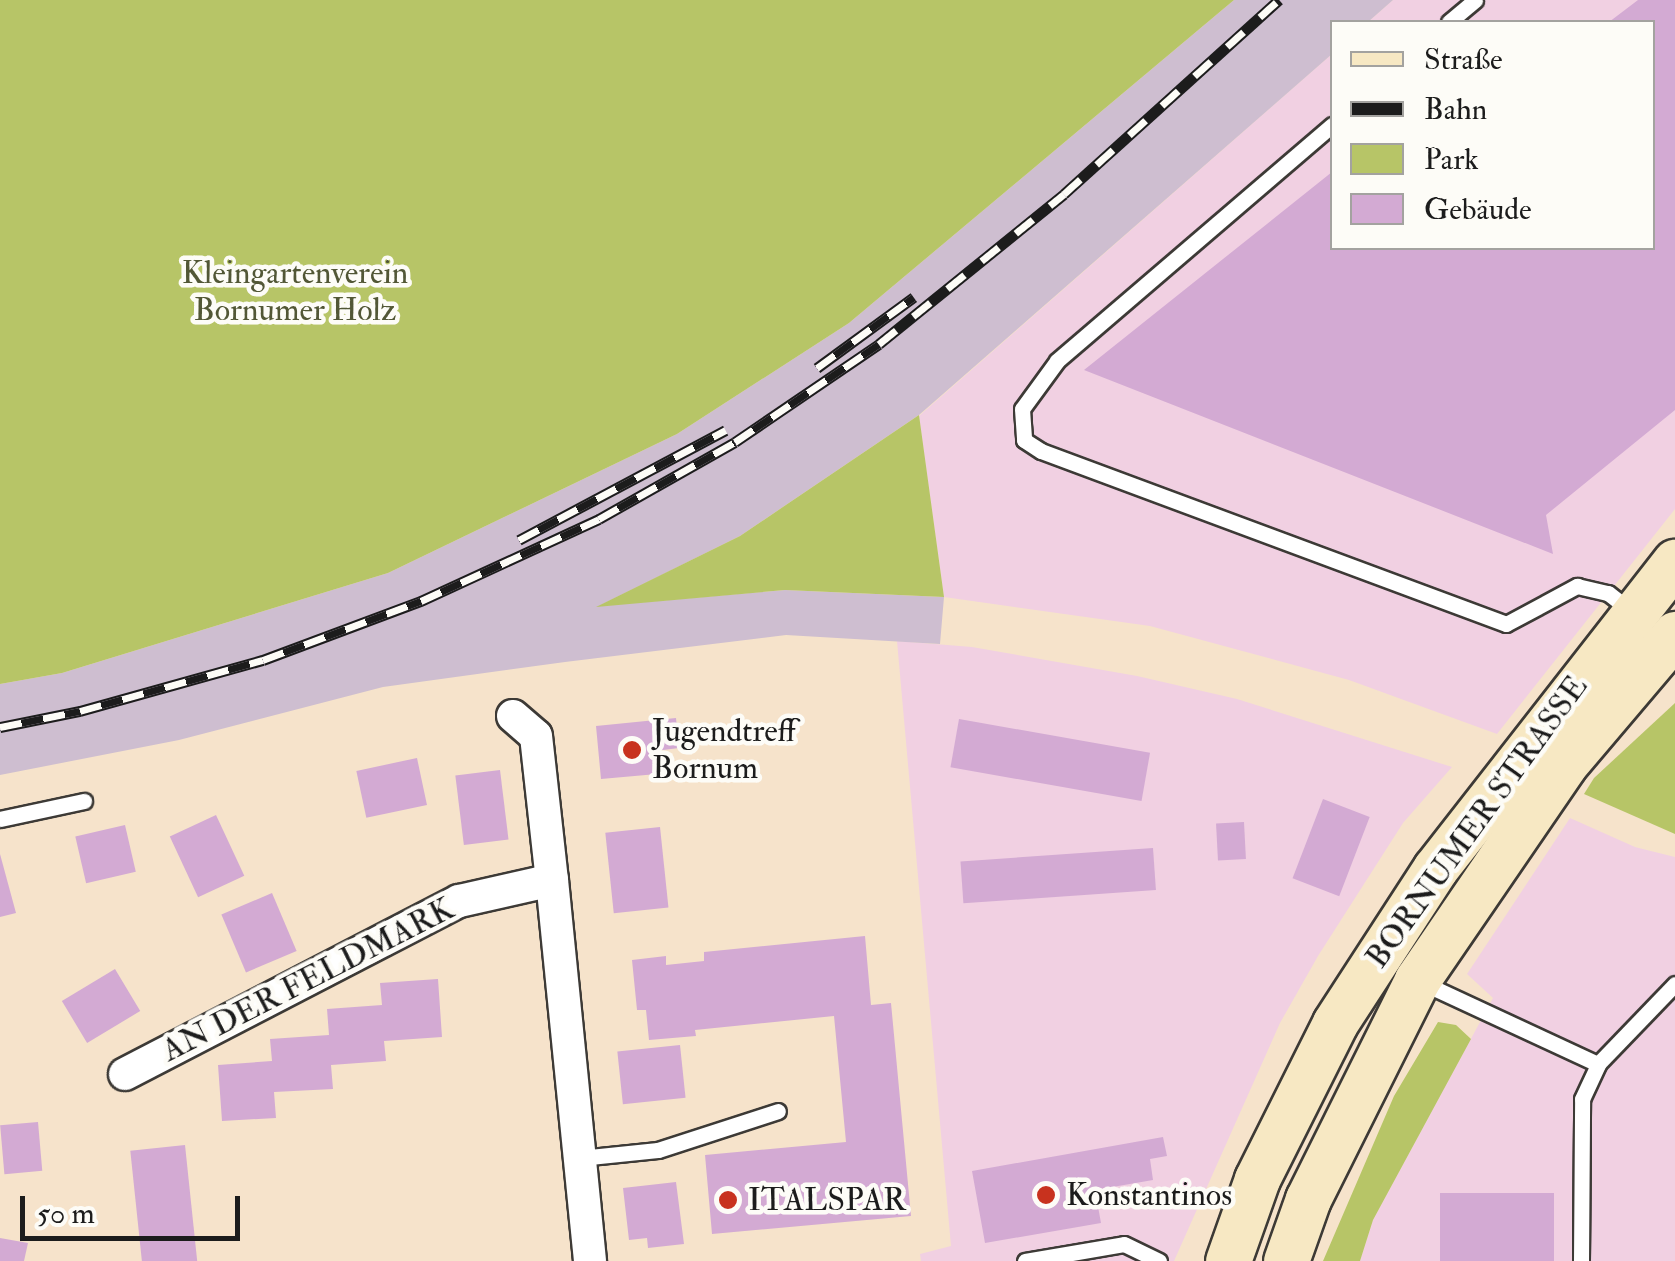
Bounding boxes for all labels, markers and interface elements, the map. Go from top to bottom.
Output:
legend [1330,20,1655,250]
text: Straße [1424,41,1503,78]
text: Bahn [1424,91,1487,128]
text: Park [1424,141,1479,178]
text: Gebäude [1424,191,1532,228]
park label: Kleingartenverein Bornumer Holz [182,255,408,330]
street label: BORNUMER STRASSE [1358,668,1596,976]
place label: Jugendtreff Bornum [652,713,796,788]
marker: Jugendtreff Bornum [621,739,643,761]
street label: AN DER FELDMARK [156,890,460,1070]
scale bar [25,1176,245,1238]
place label: Konstantinos [1066,1176,1232,1214]
place label: ITALSPAR [748,1181,906,1219]
marker: Konstantinos [1035,1184,1057,1206]
marker: ITALSPAR [717,1189,739,1211]
text: 50 m [37,1195,95,1232]

